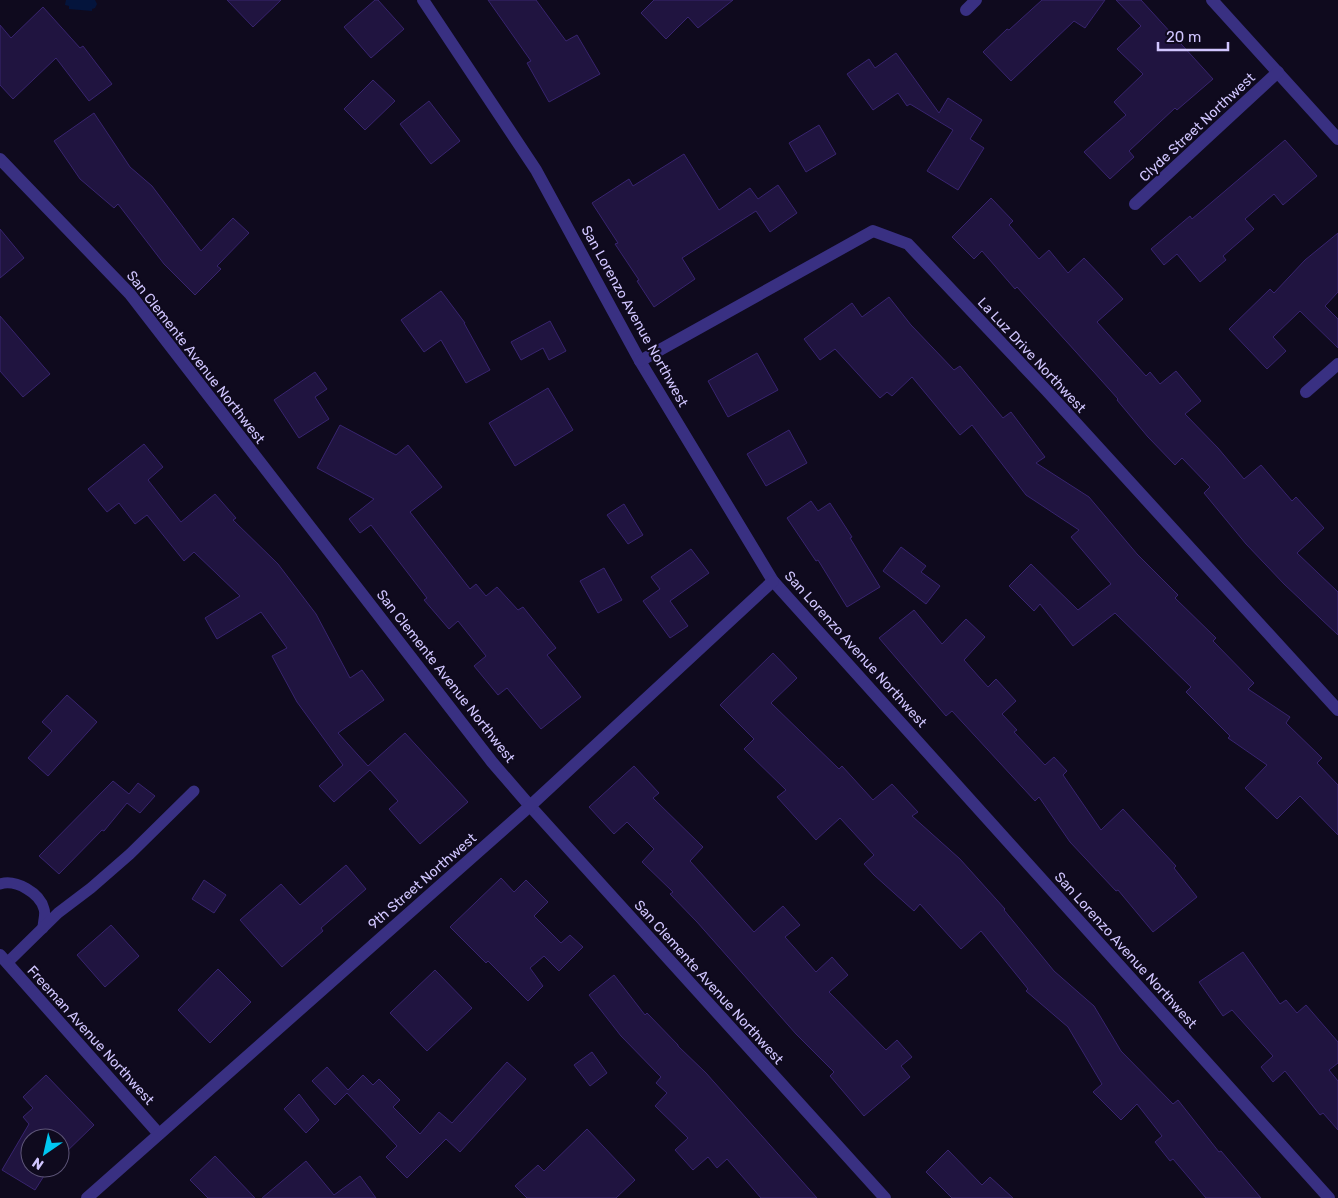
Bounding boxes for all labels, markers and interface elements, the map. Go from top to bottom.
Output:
scale bar [1158,20,1228,52]
text: 20 m [1166,28,1201,46]
street label: Clyde Street Northwest [1136,69,1259,185]
street label: San Lorenzo Avenue Northwest [578,223,692,410]
street label: San Clemente Avenue Northwest [123,267,269,448]
street label: La Luz Drive Northwest [974,294,1090,417]
street label: San Lorenzo Avenue Northwest [781,568,931,731]
street label: San Clemente Avenue Northwest [373,586,519,767]
street label: 9th Street Northwest [365,829,480,933]
street label: San Lorenzo Avenue Northwest [1051,869,1201,1032]
street label: San Clemente Avenue Northwest [630,897,787,1068]
street label: Freeman Avenue Northwest [24,962,158,1109]
north arrow [20,1128,70,1178]
text: N [29,1153,47,1173]

